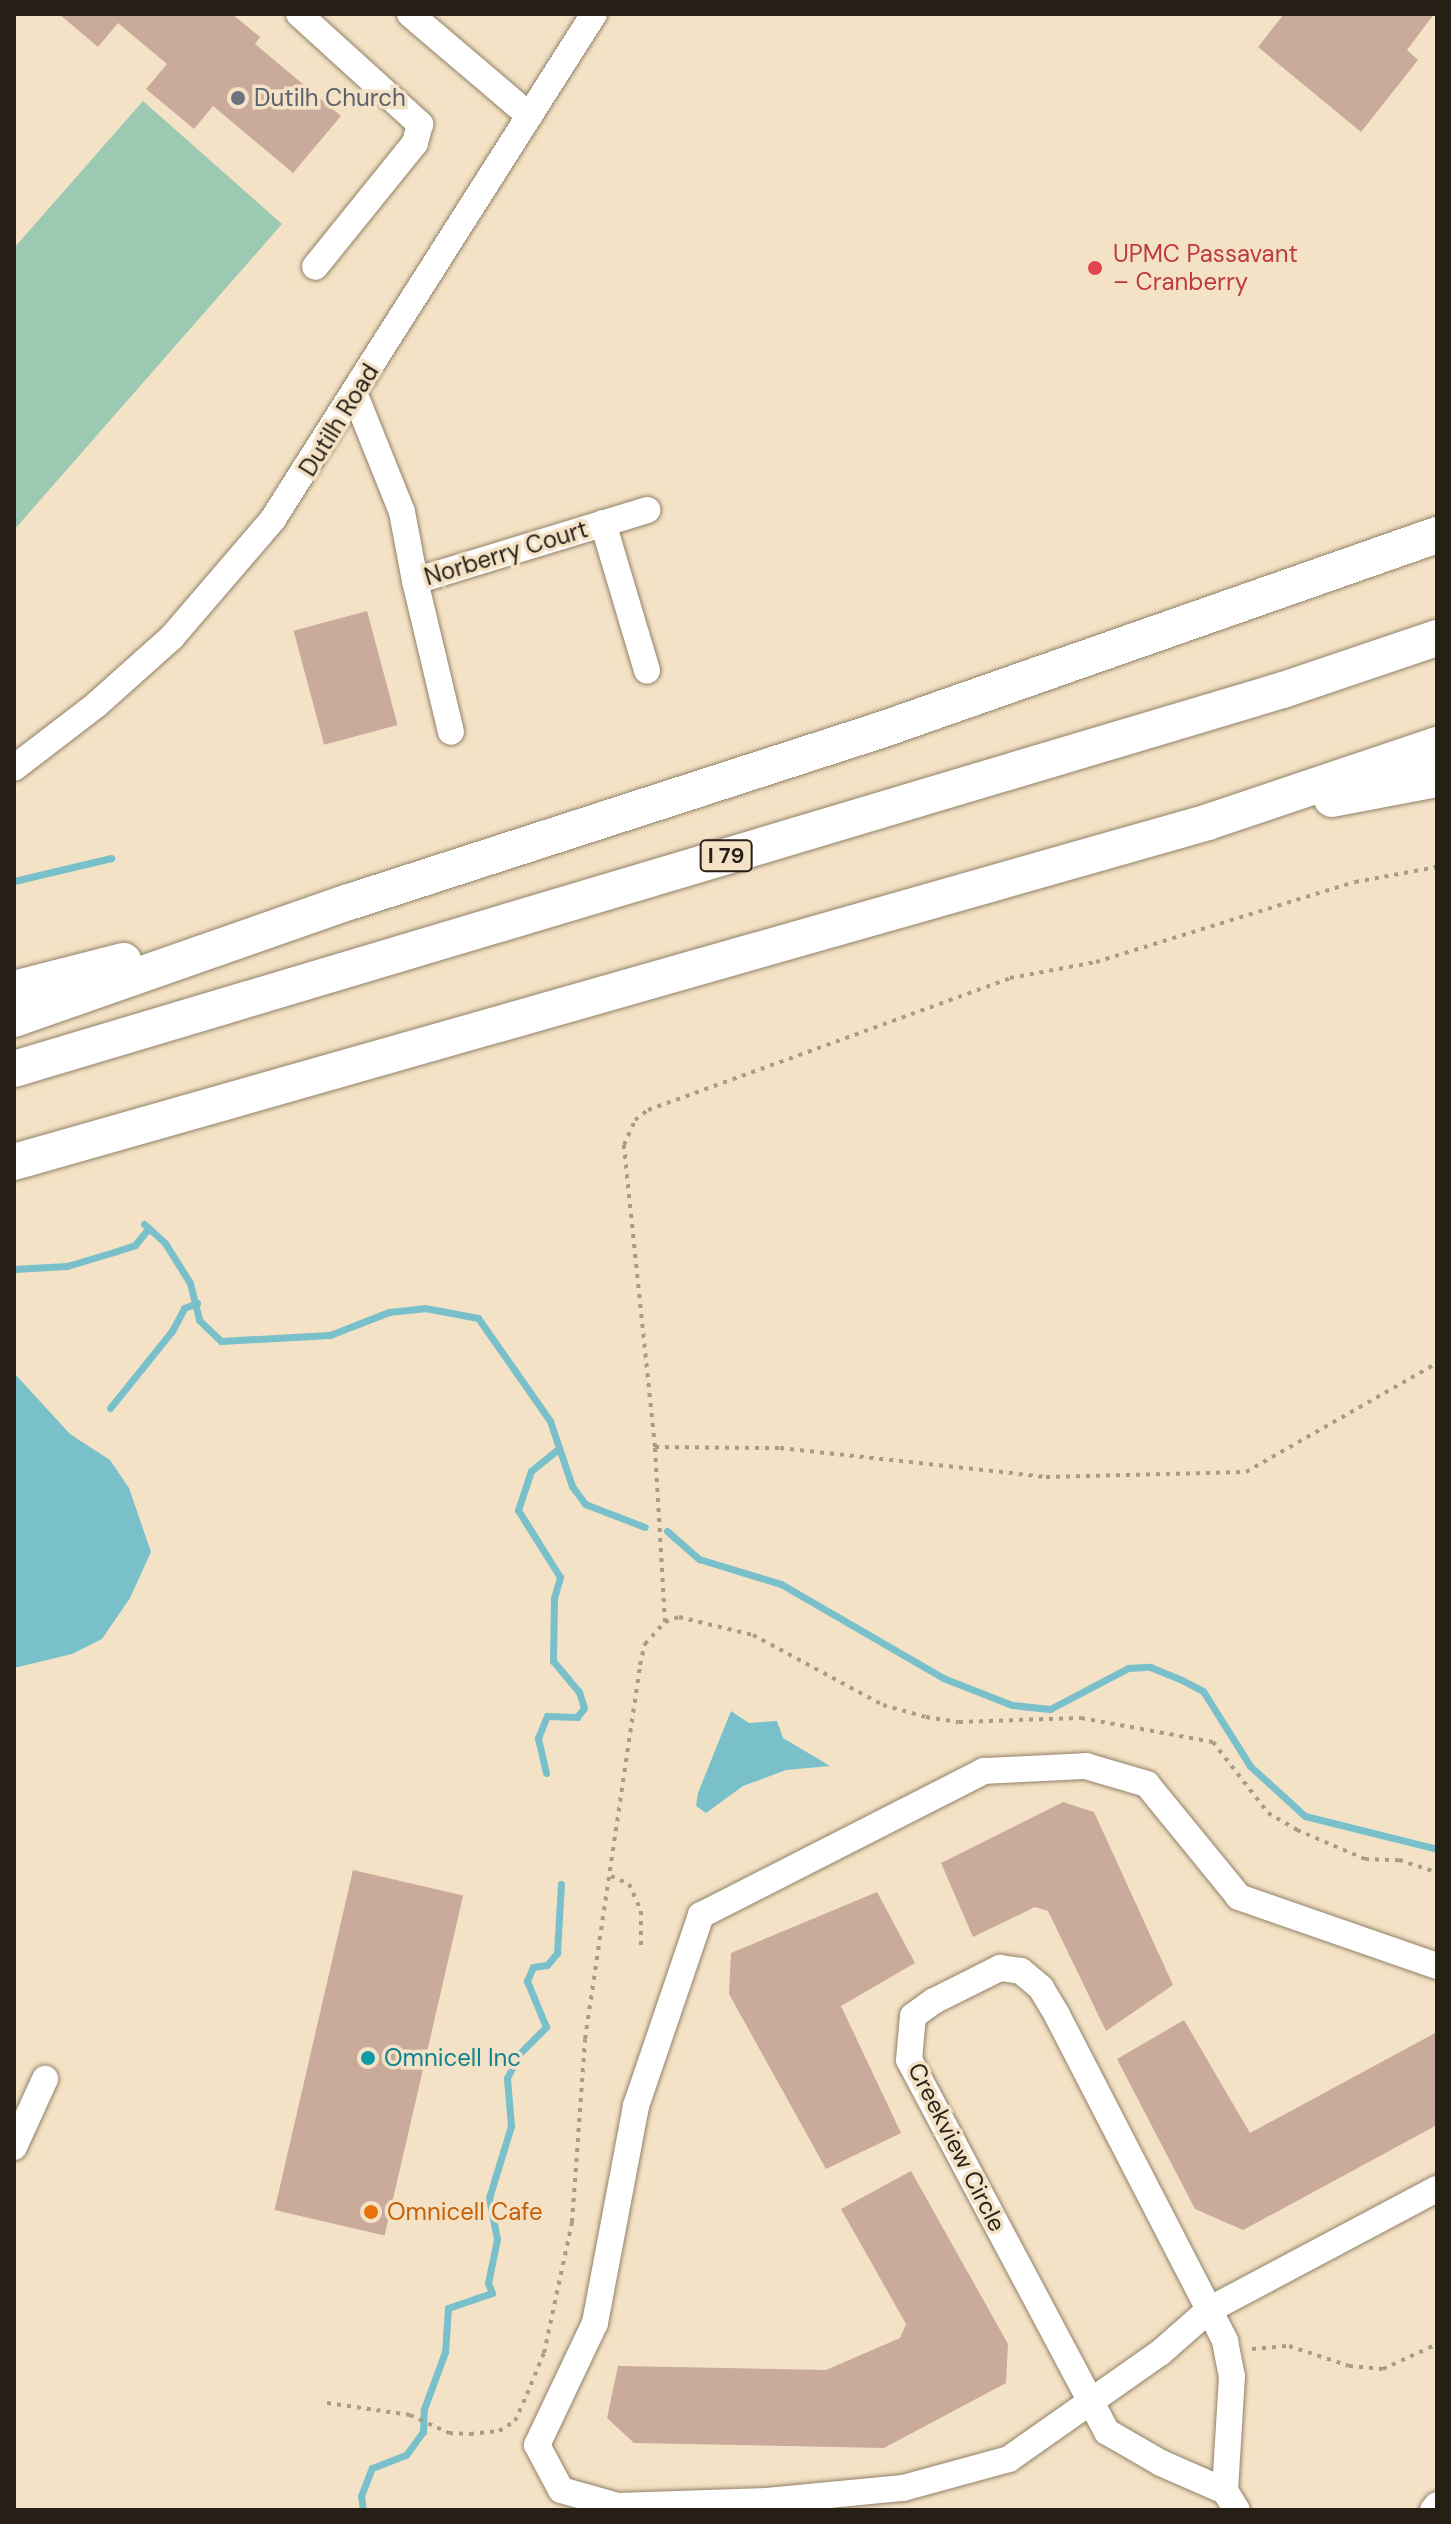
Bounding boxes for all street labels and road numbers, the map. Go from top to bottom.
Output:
street label: Dutilh Road [293,359,385,481]
street label: Norberry Court [421,514,591,592]
road number: I 79 [698,838,754,874]
street label: Creekview Circle [902,2058,1012,2236]

